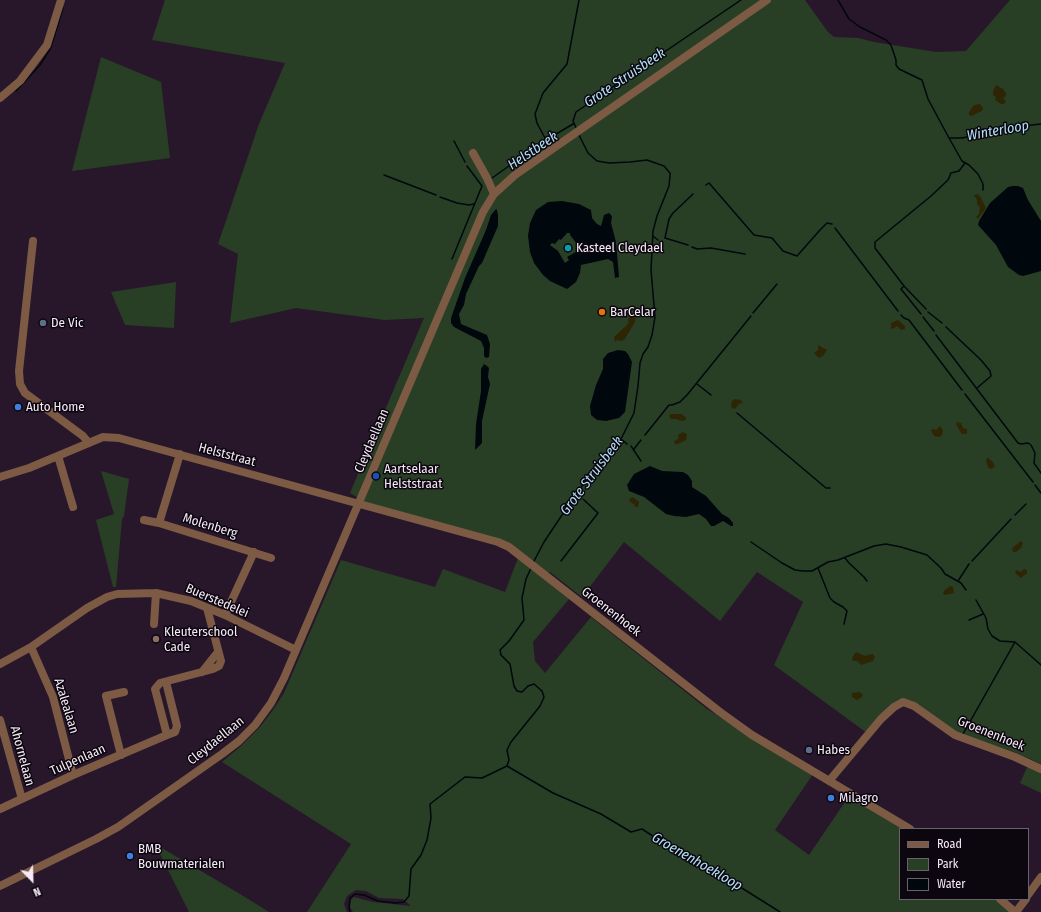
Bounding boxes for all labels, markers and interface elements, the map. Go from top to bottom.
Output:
water label: Grote Struisbeek [581,45,669,111]
water label: Winterloop [966,117,1030,145]
water label: Helstbeek [505,128,561,174]
place label: Kasteel Cleydael [576,240,663,256]
marker: Kasteel Cleydael [563,243,573,253]
place label: BarCelar [610,304,655,320]
marker: BarCelar [597,307,607,317]
place label: De Vic [51,315,83,331]
marker: De Vic [38,318,48,328]
place label: Auto Home [26,399,85,415]
marker: Auto Home [13,402,23,412]
street label: Cleydaellaan [352,407,392,475]
water label: Grote Struisbeek [557,433,627,519]
street label: Helststraat [197,440,257,470]
place label: Aartselaar Helststraat [384,461,442,492]
marker: Aartselaar Helststraat [371,471,381,481]
street label: Molenberg [181,510,239,542]
street label: Buerstedelei [183,581,251,621]
street label: Groenenhoek [578,584,644,640]
place label: Kleuterschool Cade [164,624,237,655]
marker: Kleuterschool Cade [151,634,161,644]
street label: Azalealaan [50,677,82,735]
street label: Groenenhoek [955,713,1027,755]
street label: Cleydaellaan [185,714,247,768]
street label: Ahornelaan [7,724,37,788]
street label: Tulpenlaan [48,741,108,779]
place label: Habes [817,742,850,758]
marker: Habes [804,745,814,755]
place label: Milagro [839,790,878,806]
marker: Milagro [826,793,836,803]
legend [899,828,1029,900]
water label: Groenenhoekloop [649,829,745,895]
text: Road [937,837,962,851]
place label: BMB Bouwmaterialen [138,841,225,872]
marker: BMB Bouwmaterialen [125,851,135,861]
text: Park [937,857,958,871]
north arrow [12,860,52,900]
text: Water [937,877,965,891]
text: N [31,884,42,899]

